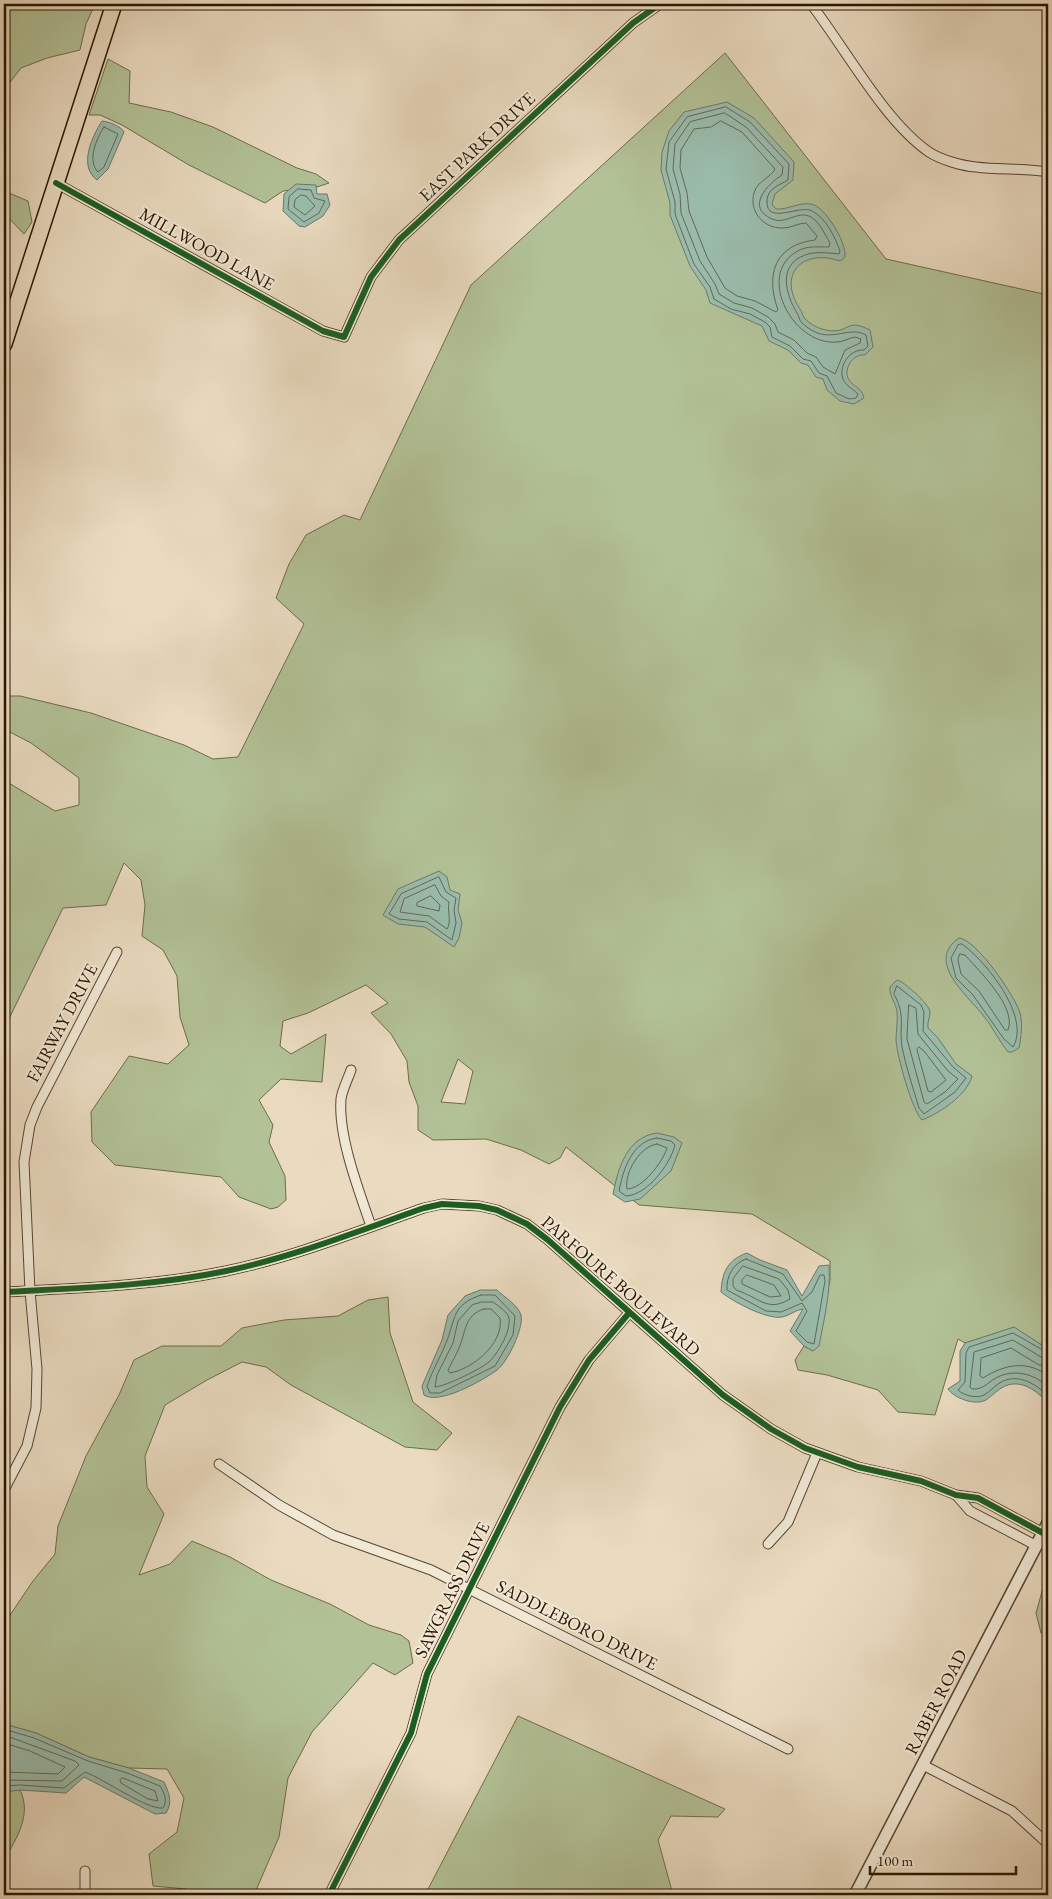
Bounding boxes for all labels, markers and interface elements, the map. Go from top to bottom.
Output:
street label: EAST PARK DRIVE [414,87,540,206]
street label: MILLWOOD LANE [136,202,279,295]
street label: FAIRWAY DRIVE [21,959,103,1086]
street label: PARFOURE BOULEVARD [537,1210,706,1361]
street label: SAWGRASS DRIVE [409,1518,494,1662]
street label: SADDLEBORO DRIVE [493,1574,662,1675]
street label: RABER ROAD [899,1645,972,1758]
scale bar [870,1844,1016,1876]
text: 100 m [877,1851,914,1870]

